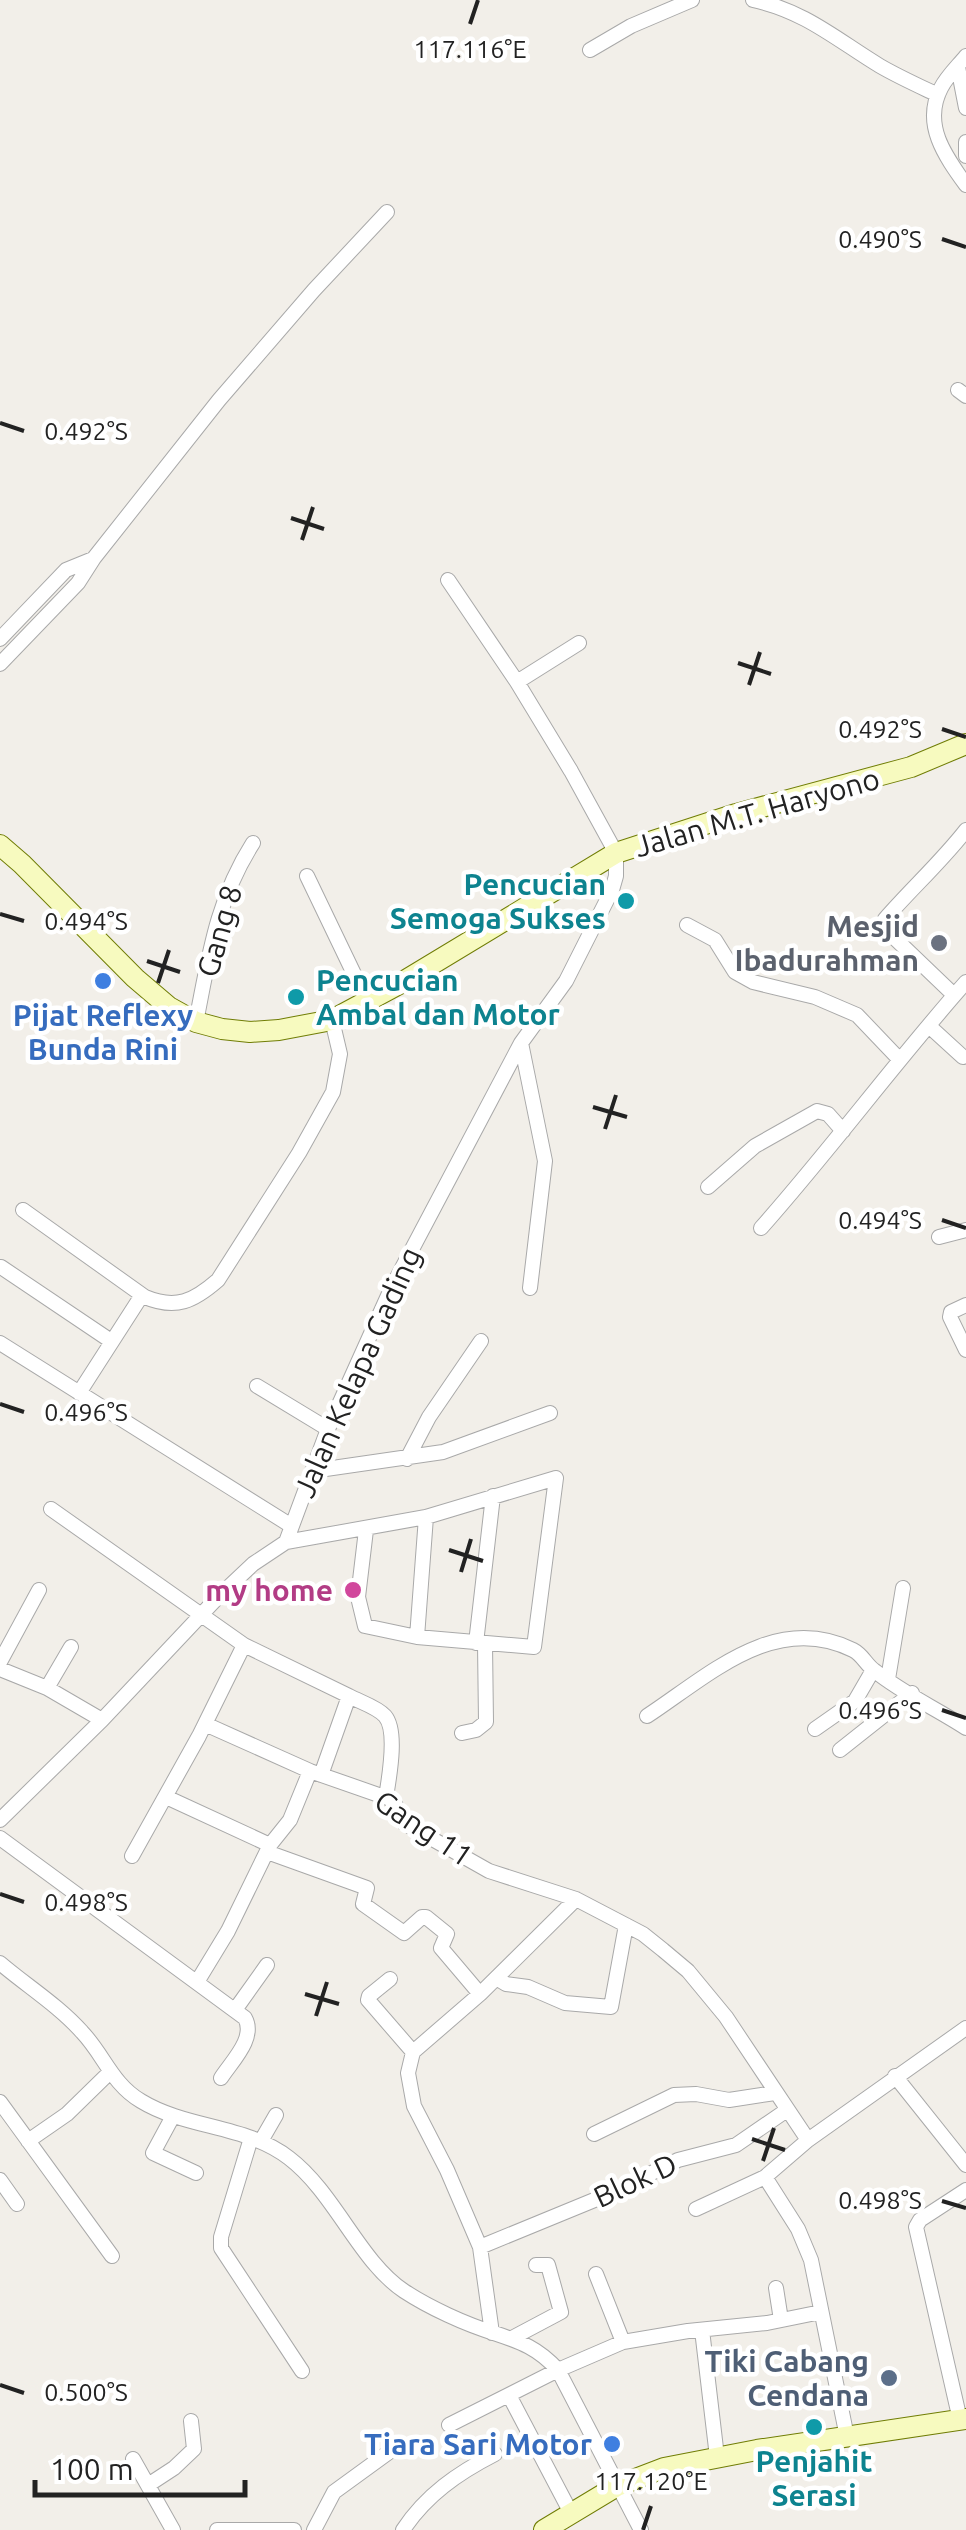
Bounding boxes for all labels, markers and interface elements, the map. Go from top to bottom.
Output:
text: 117.116°E [414,35,526,63]
text: 0.490°S [838,225,922,253]
text: 0.492°S [44,417,128,445]
text: 0.492°S [838,715,922,743]
street label: Jalan M.T. Haryono [631,761,883,863]
place label: Pencucian Semoga Sukses [390,867,606,935]
street label: Gang 8 [190,881,248,981]
marker: Pencucian Semoga Sukses [615,890,637,912]
text: 0.494°S [44,907,128,935]
place label: Mesjid Ibadurahman [735,909,919,977]
marker: Mesjid Ibadurahman [928,932,950,954]
place label: Pencucian Ambal dan Motor [316,963,561,1031]
marker: Pijat Reflexy Bunda Rini [92,970,114,992]
marker: Pencucian Ambal dan Motor [285,986,307,1008]
place label: Pijat Reflexy Bunda Rini [13,998,193,1066]
text: 0.494°S [838,1206,922,1234]
street label: Jalan Kelapa Gading [287,1242,427,1502]
text: 0.496°S [44,1398,128,1426]
place label: my home [205,1573,333,1607]
marker: my home [342,1579,364,1601]
text: 0.496°S [838,1696,922,1724]
street label: Gang 11 [369,1783,479,1873]
text: 0.498°S [44,1888,128,1916]
street label: Blok D [588,2146,682,2214]
text: 0.498°S [838,2186,922,2214]
place label: Tiki Cabang Cendana [704,2344,869,2412]
marker: Tiki Cabang Cendana [878,2367,900,2389]
text: 0.500°S [44,2378,128,2406]
marker: Penjahit Serasi [803,2416,825,2438]
place label: Tiara Sari Motor [364,2427,593,2461]
marker: Tiara Sari Motor [601,2433,623,2455]
scale bar [35,2435,245,2497]
place label: Penjahit Serasi [756,2444,872,2512]
text: 100 m [50,2452,134,2486]
text: 117.120°E [595,2467,707,2495]

